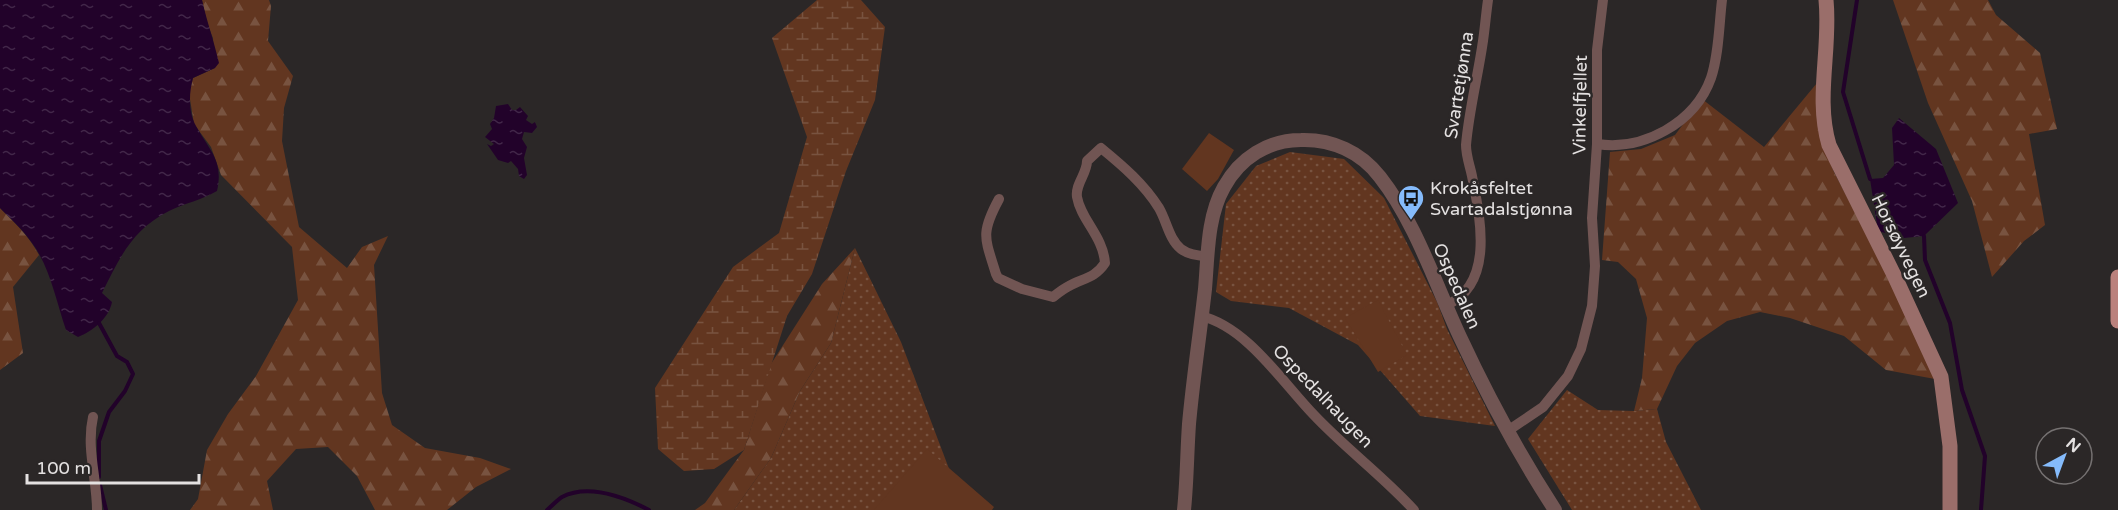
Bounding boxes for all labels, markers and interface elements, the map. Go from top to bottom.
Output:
street label: Svartetjønna [1440,30,1478,140]
street label: Vinkelfjellet [1568,55,1592,155]
place label: Krokåsfeltet Svartadalstjønna [1430,177,1573,220]
bus stop icon: Krokåsfeltet Svartadalstjønna [1396,183,1426,221]
street label: Horsøyvegen [1866,191,1936,301]
street label: Ospedalen [1428,240,1486,332]
street label: Ospedalhaugen [1268,340,1378,452]
north arrow [2034,426,2094,486]
text: N [2062,434,2085,457]
scale bar [27,447,200,485]
text: 100 m [36,457,91,479]

